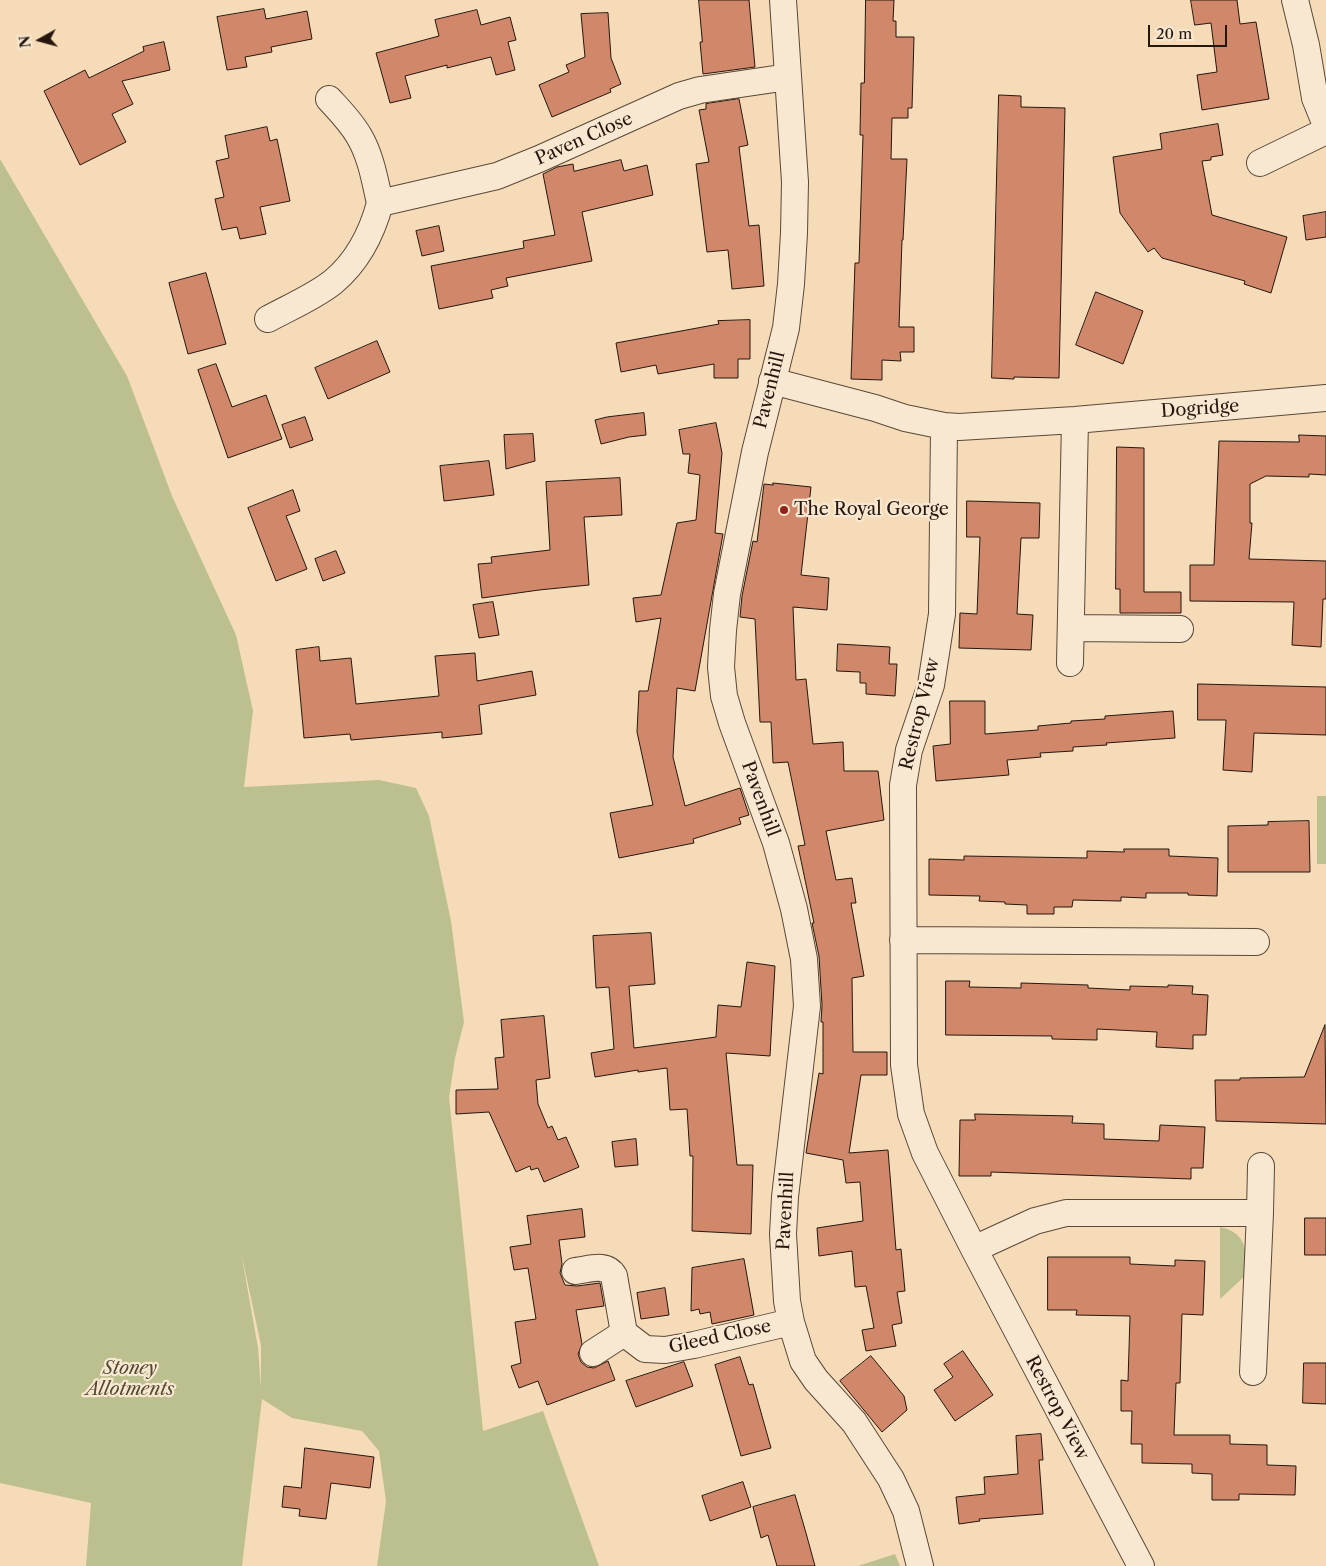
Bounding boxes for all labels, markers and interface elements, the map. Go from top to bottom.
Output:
north arrow [15,15,65,65]
scale bar [1151,15,1230,47]
text: 20 m [1156,24,1192,43]
text: N [15,35,35,49]
street label: Paven Close [532,108,636,170]
street label: Pavenhill [750,349,790,431]
street label: Dogridge [1160,395,1240,423]
place label: The Royal George [794,499,949,521]
marker: The Royal George [778,504,790,516]
street label: Restrop View [896,656,944,772]
street label: Pavenhill [736,758,784,840]
street label: Pavenhill [773,1171,799,1251]
street label: Gleed Close [667,1316,773,1358]
street label: Restrop View [1021,1352,1093,1464]
park label: Stoney Allotments [86,1358,174,1400]

